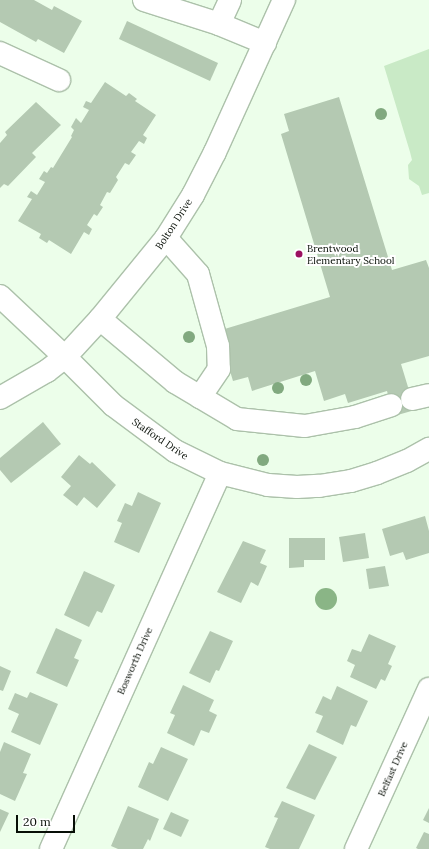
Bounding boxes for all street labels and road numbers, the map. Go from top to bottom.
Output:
street label: Bolton Drive [153,196,195,252]
street label: Stafford Drive [130,416,190,462]
street label: Bosworth Drive [115,626,155,696]
street label: Belfast Drive [376,740,410,798]

